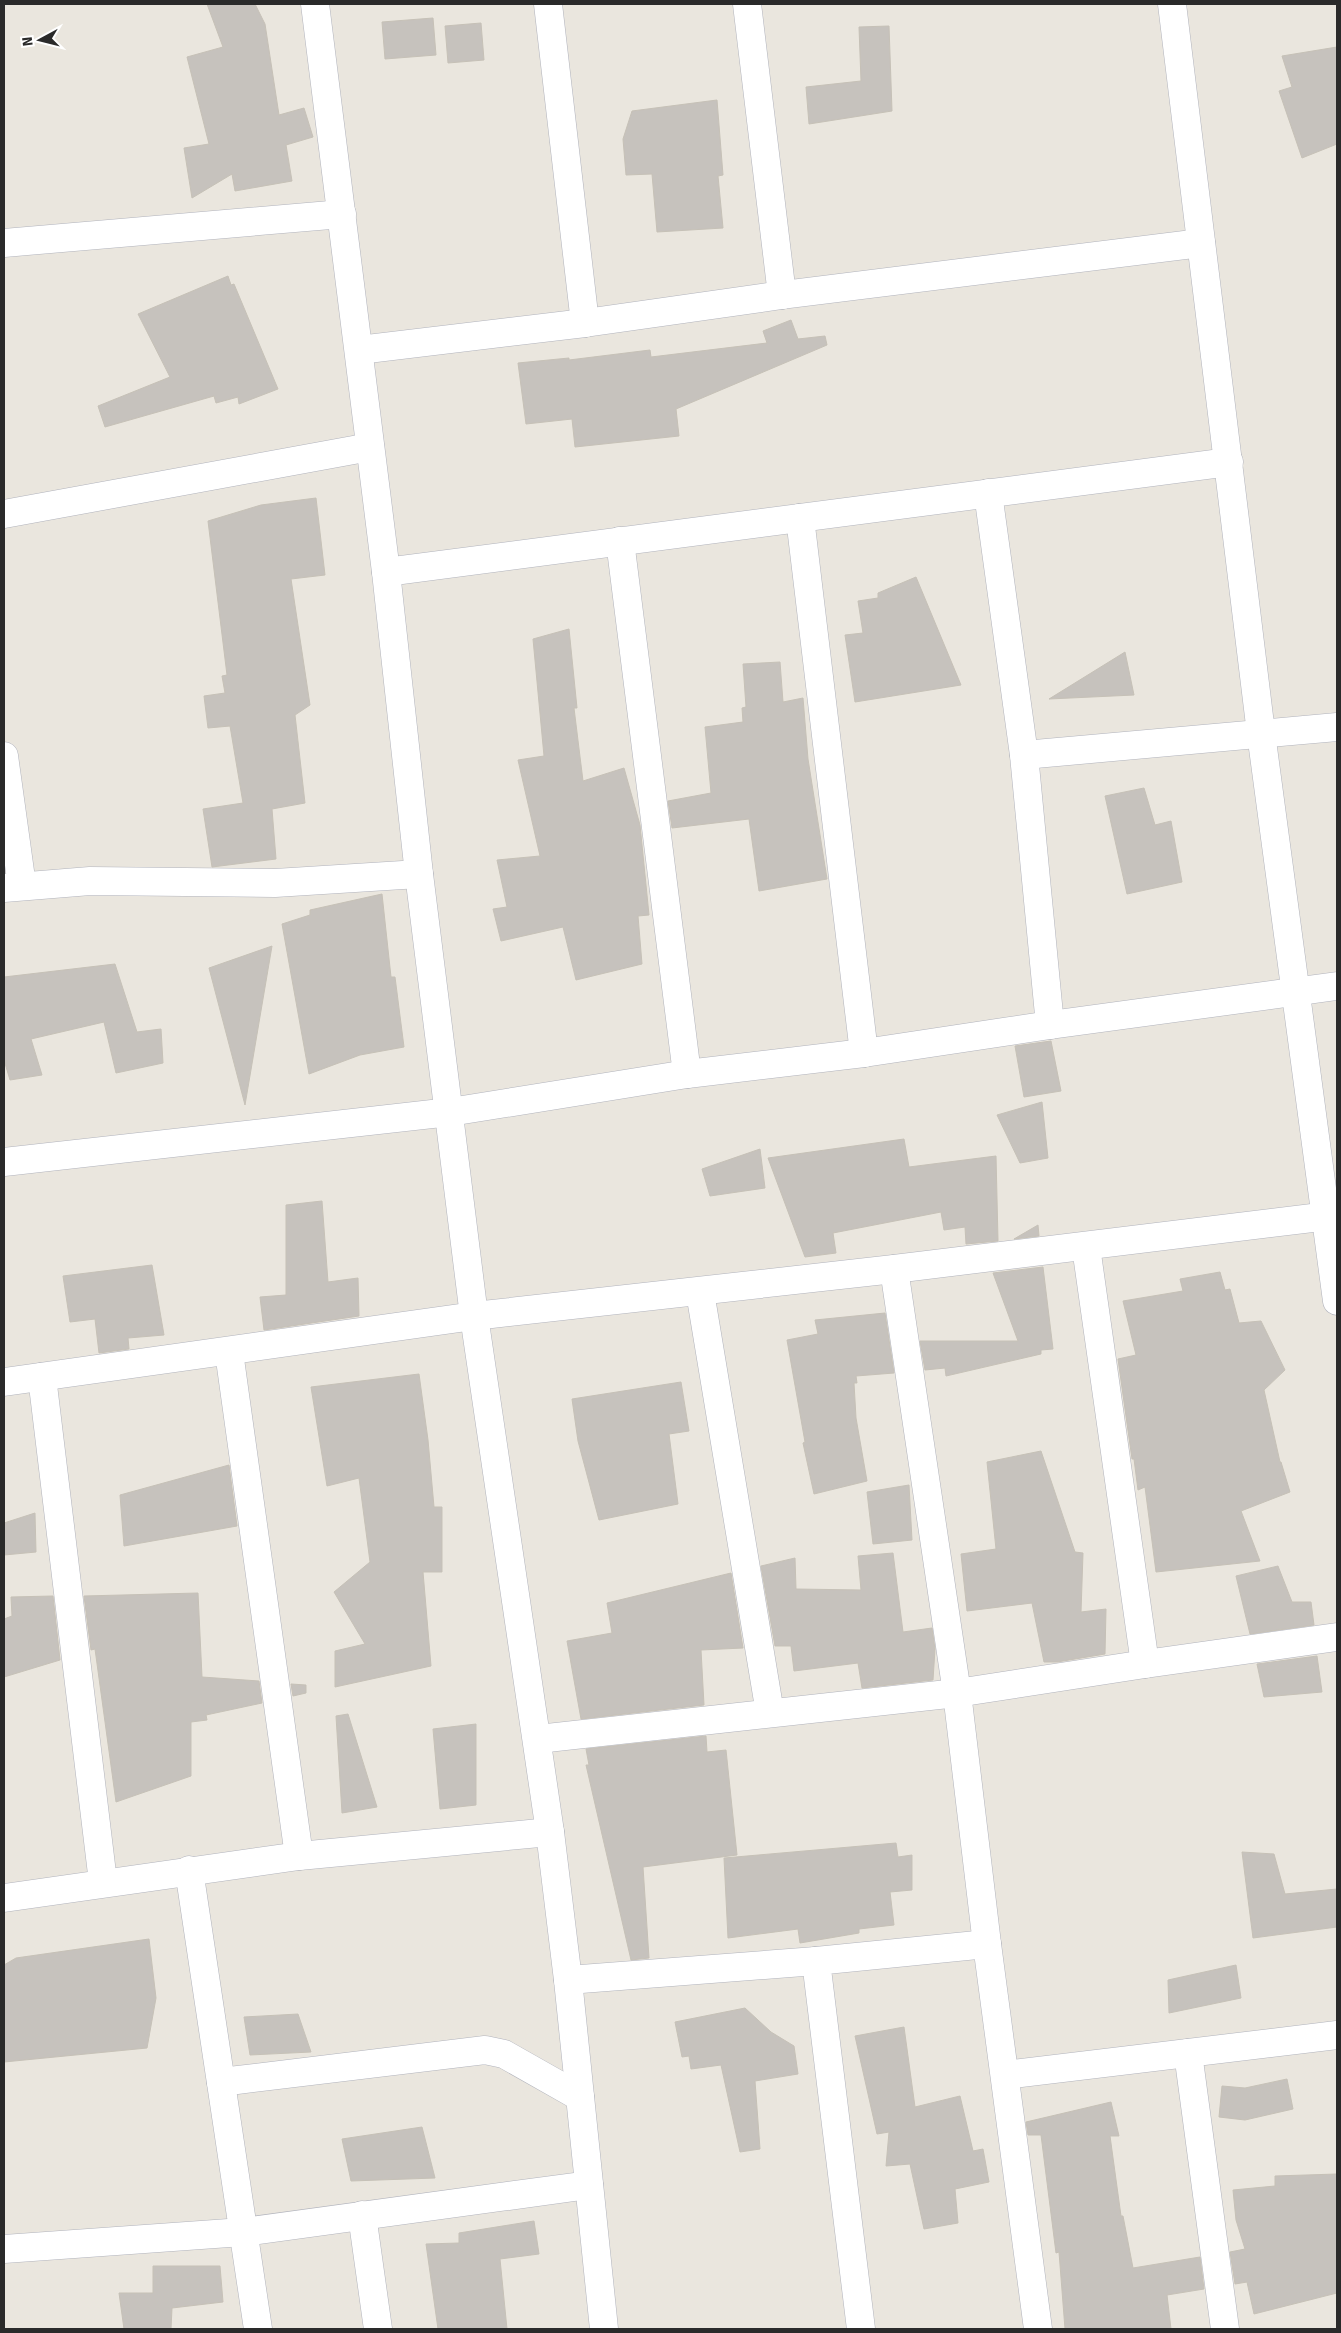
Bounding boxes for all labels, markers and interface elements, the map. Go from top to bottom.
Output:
north arrow [15,15,65,65]
text: N [19,36,37,47]

